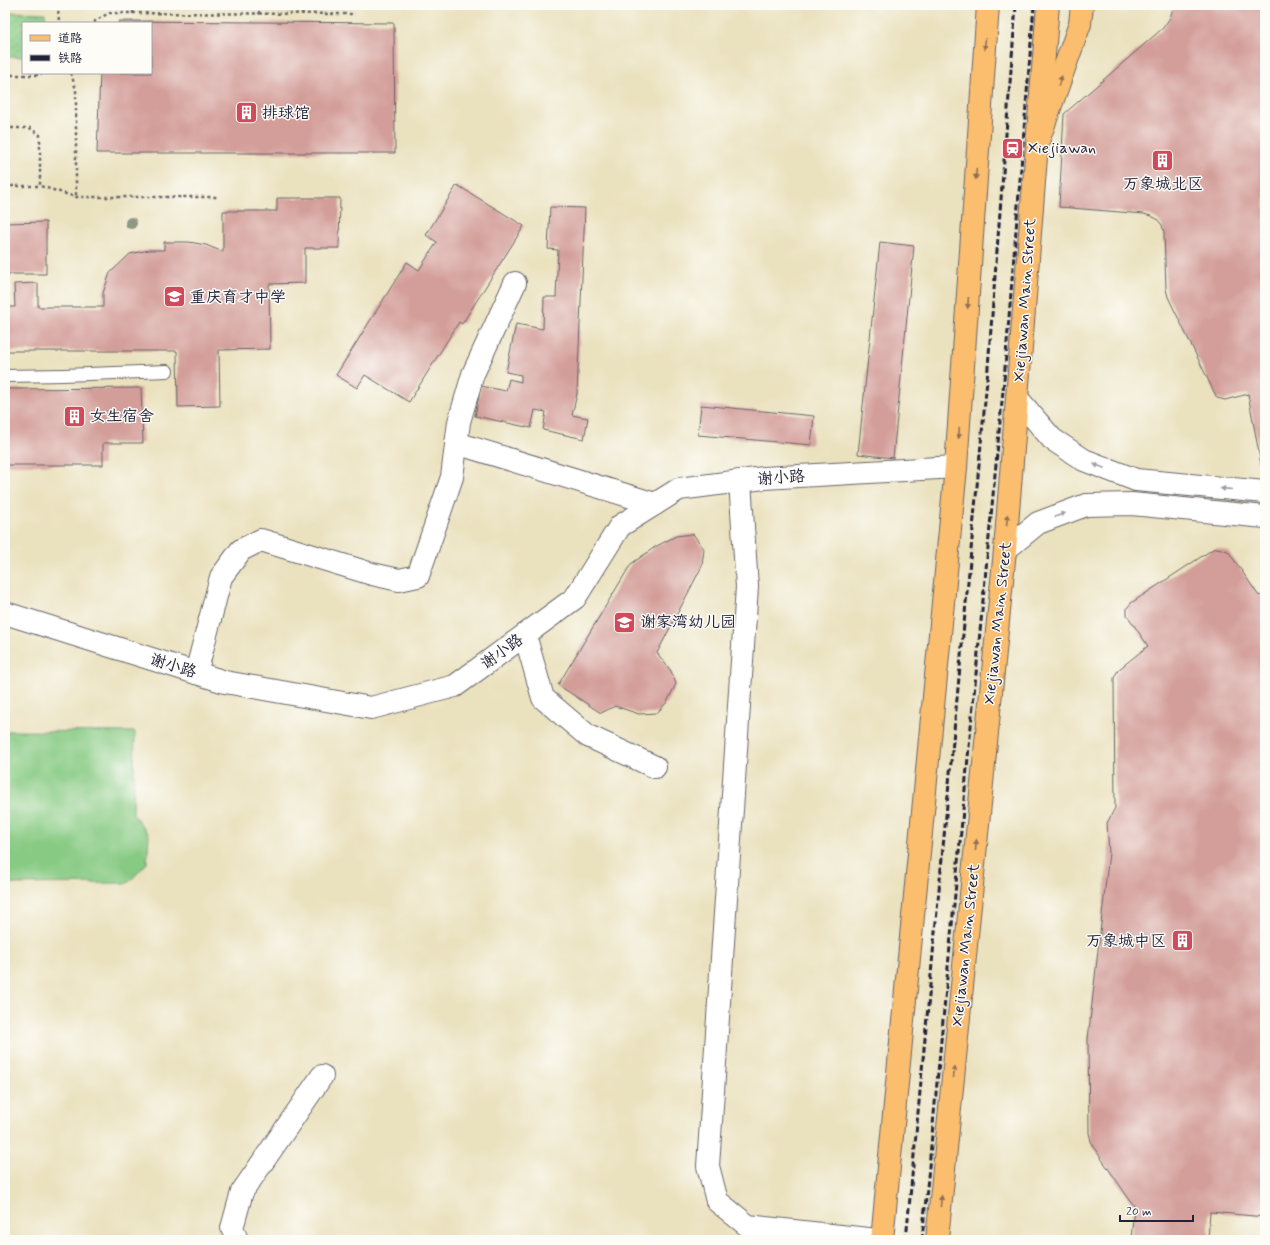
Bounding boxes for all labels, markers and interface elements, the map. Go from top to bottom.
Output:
legend [22,22,152,74]
text: 道路 [58,31,82,47]
one-way arrow [982,38,989,50]
text: 铁路 [58,51,82,67]
one-way arrow [1057,74,1063,86]
building icon: 排球馆 [234,100,260,126]
place label: 排球馆 [262,103,310,124]
station icon: Xiejiawan [1000,135,1026,161]
place label: Xiejiawan [1028,138,1096,159]
building icon: 万象城北区 [1150,148,1176,174]
one-way arrow [973,168,980,180]
place label: 万象城北区 [1123,174,1203,195]
street label: Xiejiawan Main Street [1009,217,1041,382]
school or university icon: 重庆育才中学 [161,284,187,310]
place label: 重庆育才中学 [190,287,286,308]
one-way arrow [964,297,971,309]
building icon: 女生宿舍 [61,403,87,429]
place label: 女生宿舍 [90,406,154,427]
one-way arrow [955,427,962,439]
one-way arrow [1093,462,1105,468]
street label: 谢小路 [756,466,806,490]
one-way arrow [1220,485,1232,492]
one-way arrow [1055,511,1067,517]
one-way arrow [1004,514,1011,526]
street label: Xiejiawan Main Street [979,540,1017,705]
school or university icon: 谢家湾幼儿园 [611,609,637,635]
place label: 谢家湾幼儿园 [640,612,736,633]
street label: 谢小路 [476,629,528,675]
street label: 谢小路 [147,649,199,683]
one-way arrow [973,839,980,851]
street label: Xiejiawan Main Street [947,862,985,1027]
building icon: 万象城中区 [1169,928,1195,954]
place label: 万象城中区 [1086,931,1166,952]
one-way arrow [951,1066,957,1078]
one-way arrow [938,1195,945,1207]
scale bar [1120,1197,1193,1223]
text: 20 m [1126,1204,1152,1220]

